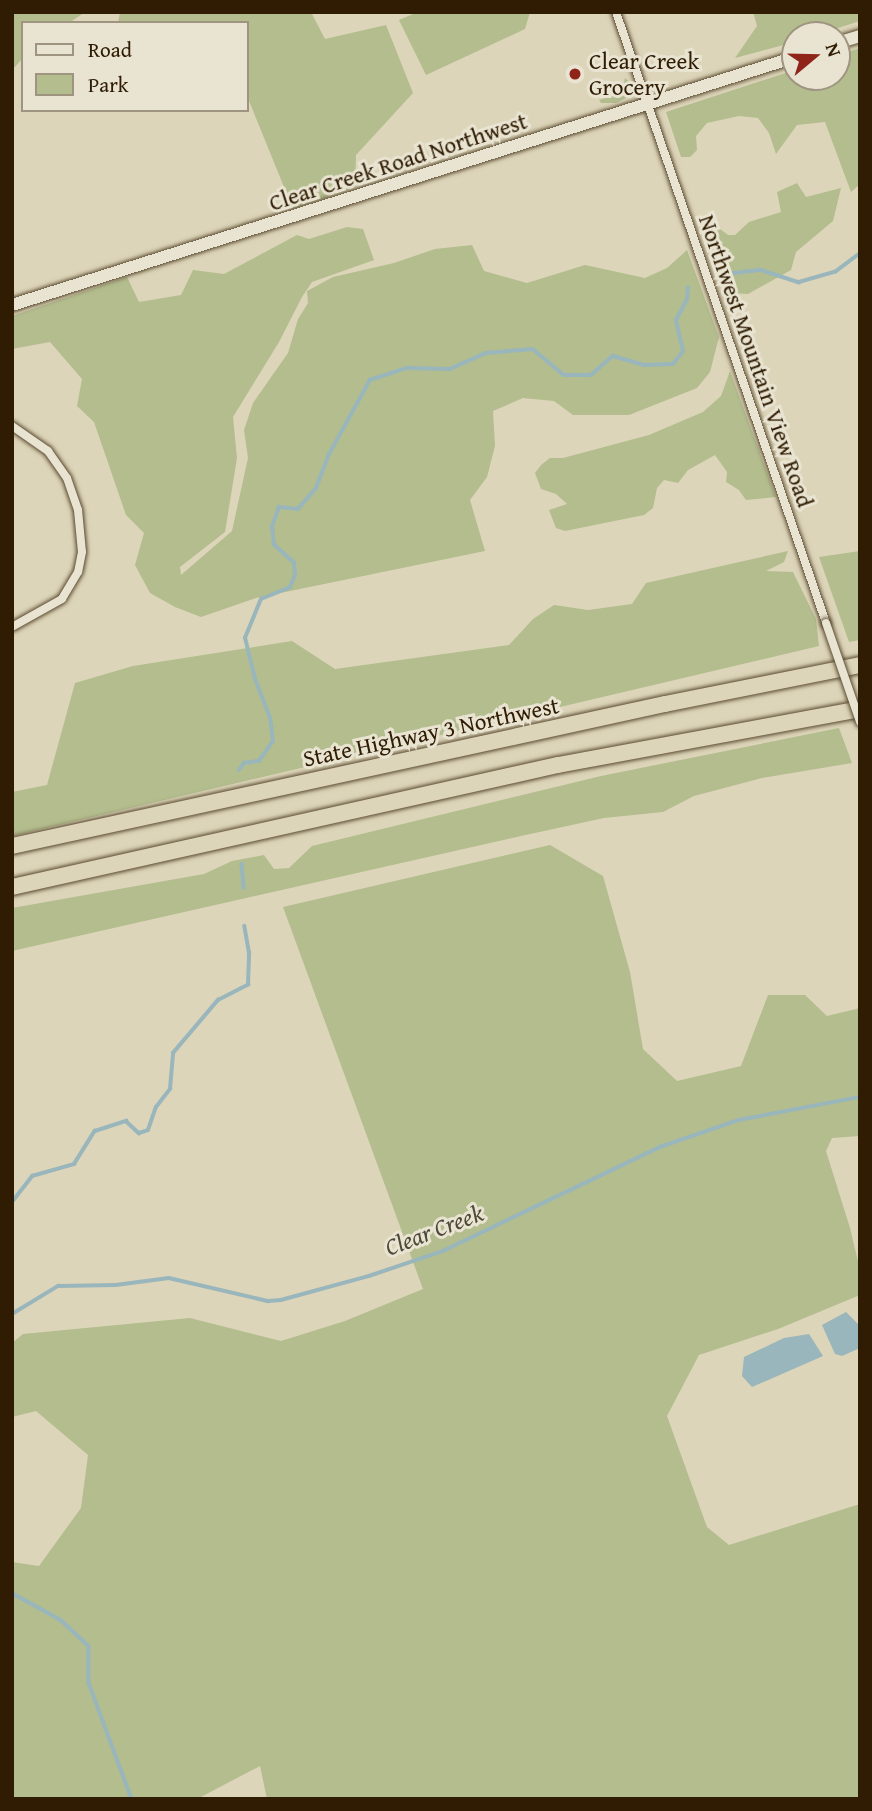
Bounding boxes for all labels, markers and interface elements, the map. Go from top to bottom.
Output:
legend [21,21,248,112]
north arrow [781,21,851,91]
text: Road [88,34,132,65]
text: N [819,39,849,60]
place label: Clear Creek Grocery [589,47,699,101]
marker: Clear Creek Grocery [567,66,583,82]
text: Park [88,69,129,100]
street label: Clear Creek Road Northwest [266,107,530,217]
street label: Northwest Mountain View Road [693,211,819,511]
street label: State Highway 3 Northwest [300,691,562,773]
water label: Clear Creek [381,1198,487,1262]

